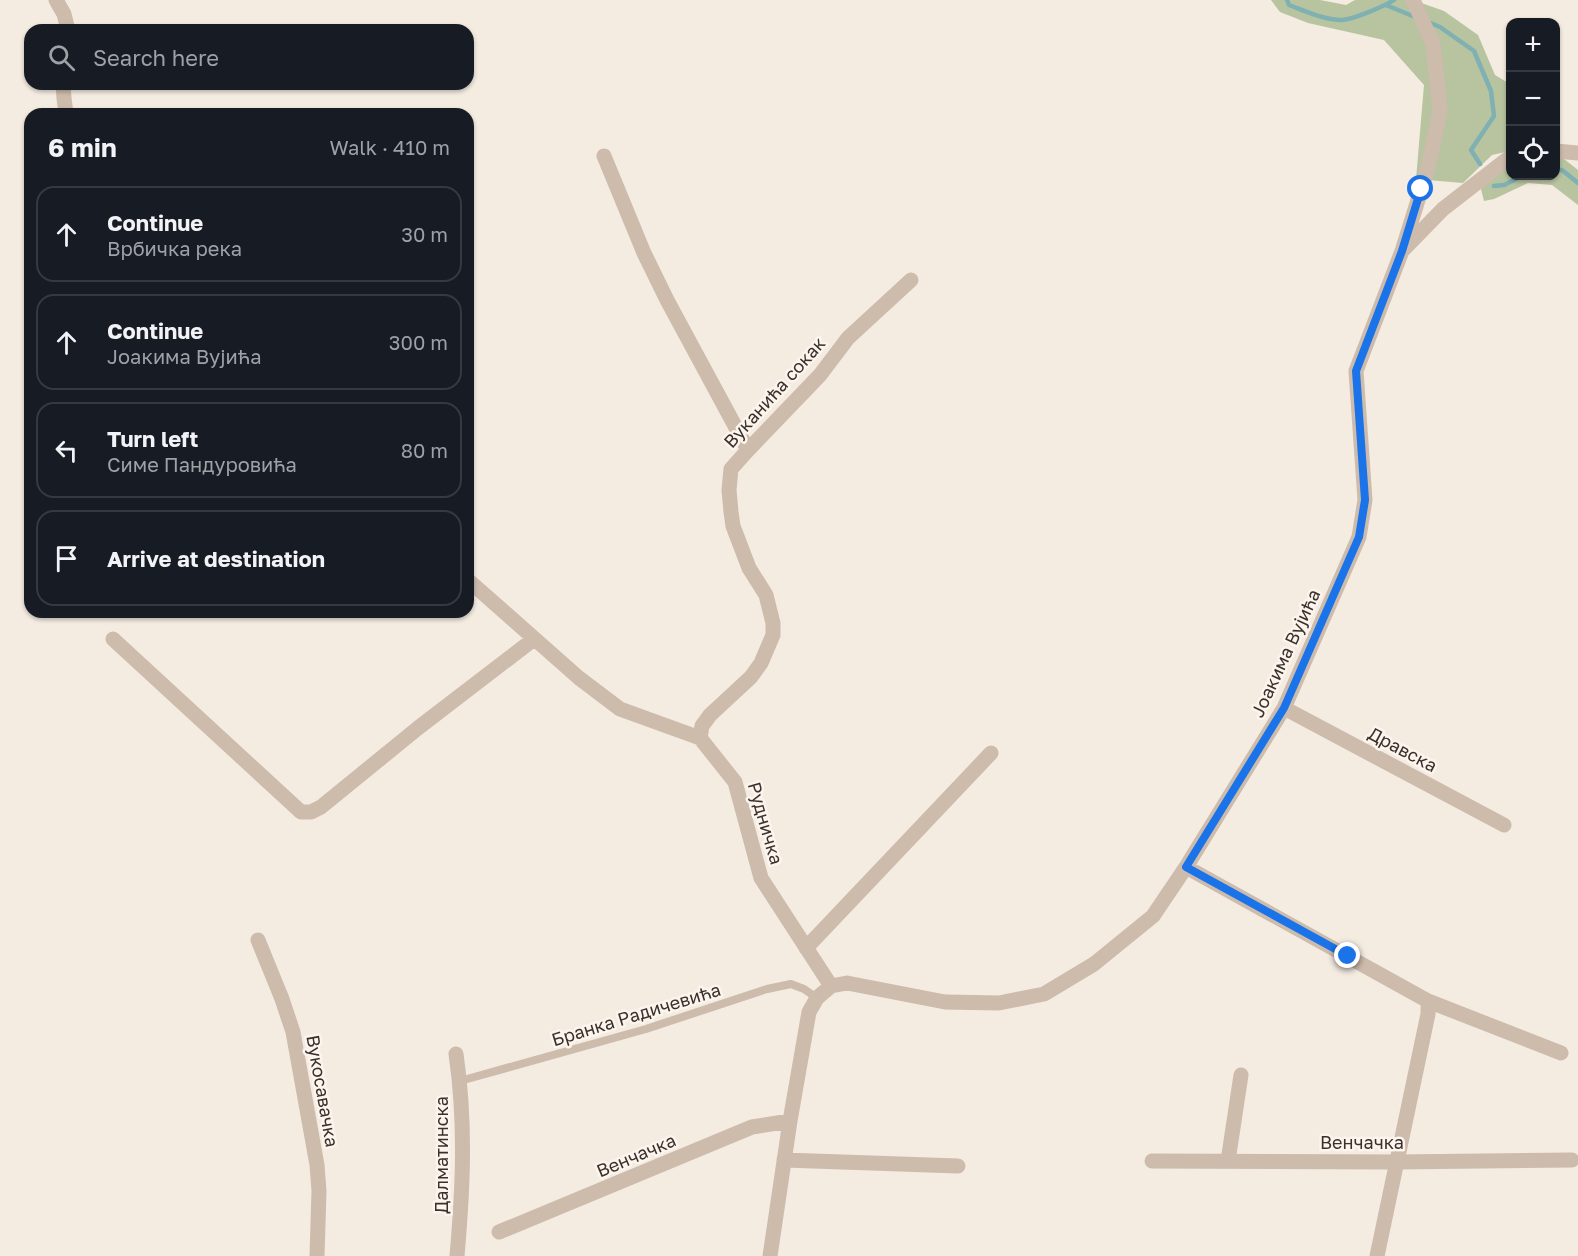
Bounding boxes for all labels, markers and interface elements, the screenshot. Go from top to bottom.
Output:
map controls [1506,18,1560,180]
button: + [1506,18,1560,72]
search box [24,24,474,90]
icon: search [45,41,78,74]
text: Search here [93,44,219,71]
button: − [1506,72,1560,126]
button: locate [1506,126,1560,180]
text: 6 min [48,132,117,163]
text: Walk · 410 m [330,135,450,159]
route start [1407,175,1433,201]
text: Continue [107,209,203,236]
icon: ahead [50,218,83,251]
text: 30 m [401,222,448,246]
text: Врбичка река [107,236,242,260]
text: Continue [107,317,203,344]
icon: ahead [50,326,83,359]
text: 300 m [389,330,448,354]
street label: Вуканића сокак [719,332,829,452]
text: Јоакима Вујића [107,344,261,368]
text: Turn left [107,425,198,452]
icon: left [50,434,83,467]
text: 80 m [401,438,448,462]
text: Симе Пандуровића [107,452,297,476]
icon: arrive [50,542,83,575]
text: Arrive at destination [107,545,325,572]
street label: Јоакима Вујића [1246,585,1324,721]
street label: Дравска [1365,722,1441,776]
street label: Рудничка [744,779,788,867]
route end [1334,942,1360,968]
street label: Бранка Радичевића [549,978,723,1050]
street label: Вукосавачка [302,1033,344,1149]
street label: Далматинска [430,1096,452,1214]
street label: Венчачка [593,1128,679,1182]
street label: Венчачка [1320,1131,1404,1153]

